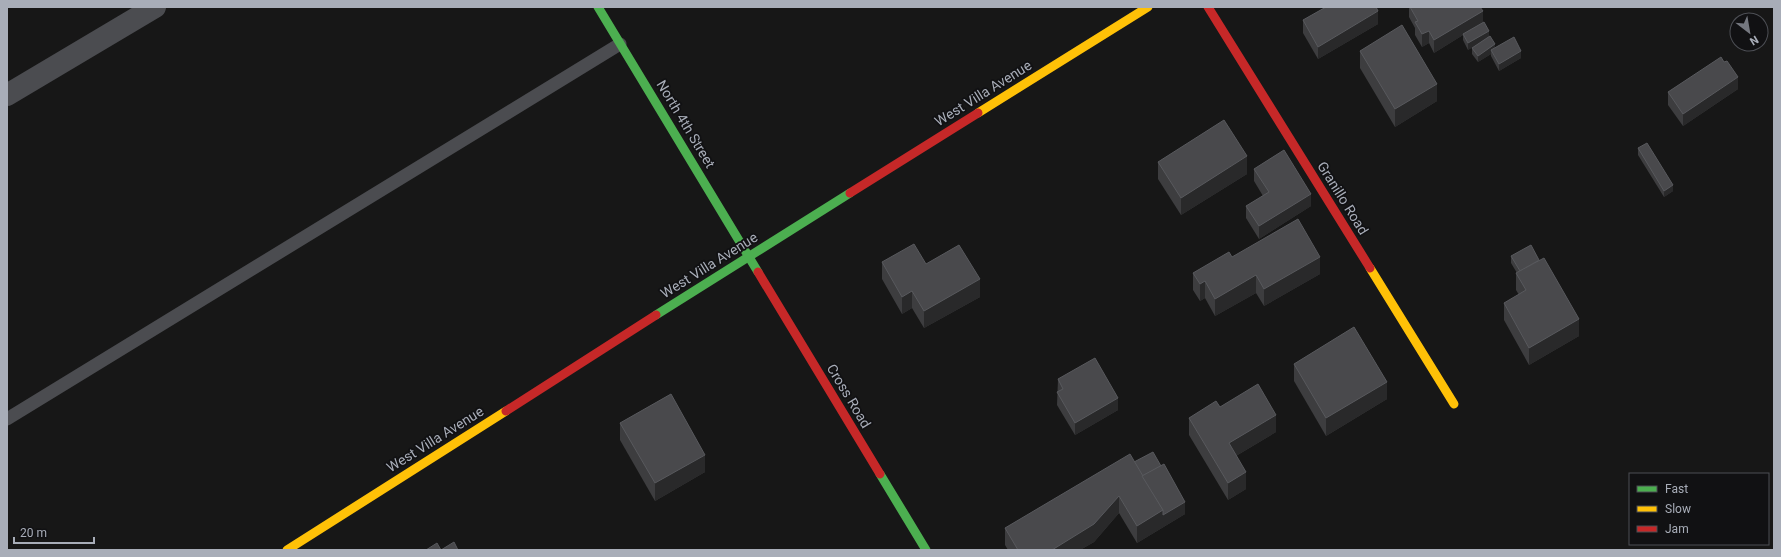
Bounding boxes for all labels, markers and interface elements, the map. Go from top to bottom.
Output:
north arrow [1729,12,1769,52]
text: N [1747,33,1761,48]
street label: West Villa Avenue [932,57,1034,129]
street label: North 4th Street [654,77,719,171]
street label: Granillo Road [1314,159,1372,237]
street label: West Villa Avenue [658,229,760,301]
street label: Cross Road [824,361,874,431]
street label: West Villa Avenue [384,403,486,475]
legend [1629,473,1769,545]
text: Fast [1665,482,1688,496]
text: Slow [1665,502,1691,516]
scale bar [14,519,94,545]
text: Jam [1665,522,1689,536]
text: 20 m [20,526,47,540]

